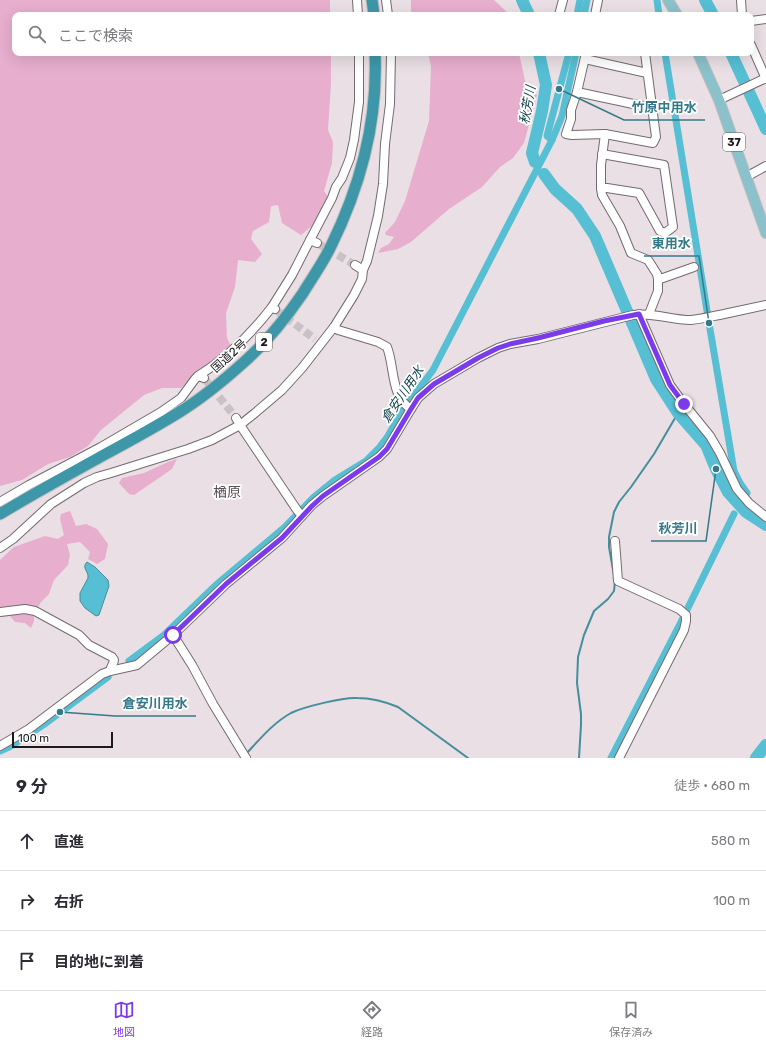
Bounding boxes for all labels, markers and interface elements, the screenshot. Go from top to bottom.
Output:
search box [12,12,754,56]
icon: search [26,23,48,45]
text: ここで検索 [58,27,133,45]
water label: 秋芳川 [517,83,539,126]
callout: 竹原中用水 [624,95,705,120]
text: 竹原中用水 [631,100,697,115]
road number: 37 [723,133,745,151]
callout: 東用水 [644,231,699,256]
text: 東用水 [651,236,691,251]
road number: 2 [256,333,272,351]
street label: 国道2号 [208,336,250,376]
water label: 倉安川用水 [378,361,428,425]
route end [675,395,693,413]
district label: 楢原 [213,484,241,501]
callout: 秋芳川 [651,516,706,541]
text: 秋芳川 [658,521,698,536]
route start [164,626,182,644]
callout: 倉安川用水 [115,691,196,716]
text: 倉安川用水 [122,696,188,711]
scale bar [12,730,113,749]
text: 100 m [18,732,49,745]
text: 9 分 [16,776,48,796]
text: 徒歩 · 680 m [674,778,750,793]
icon: ahead [16,830,38,852]
text: 直進 [54,833,84,851]
text: 580 m [711,833,750,848]
icon: right [16,890,38,912]
text: 右折 [54,893,84,911]
text: 100 m [713,893,750,908]
icon: arrive [16,950,38,972]
text: 目的地に到着 [54,953,144,971]
tab: 地図 [113,999,135,1039]
tab: 経路 [361,999,383,1039]
tab: 保存済み [609,999,653,1039]

